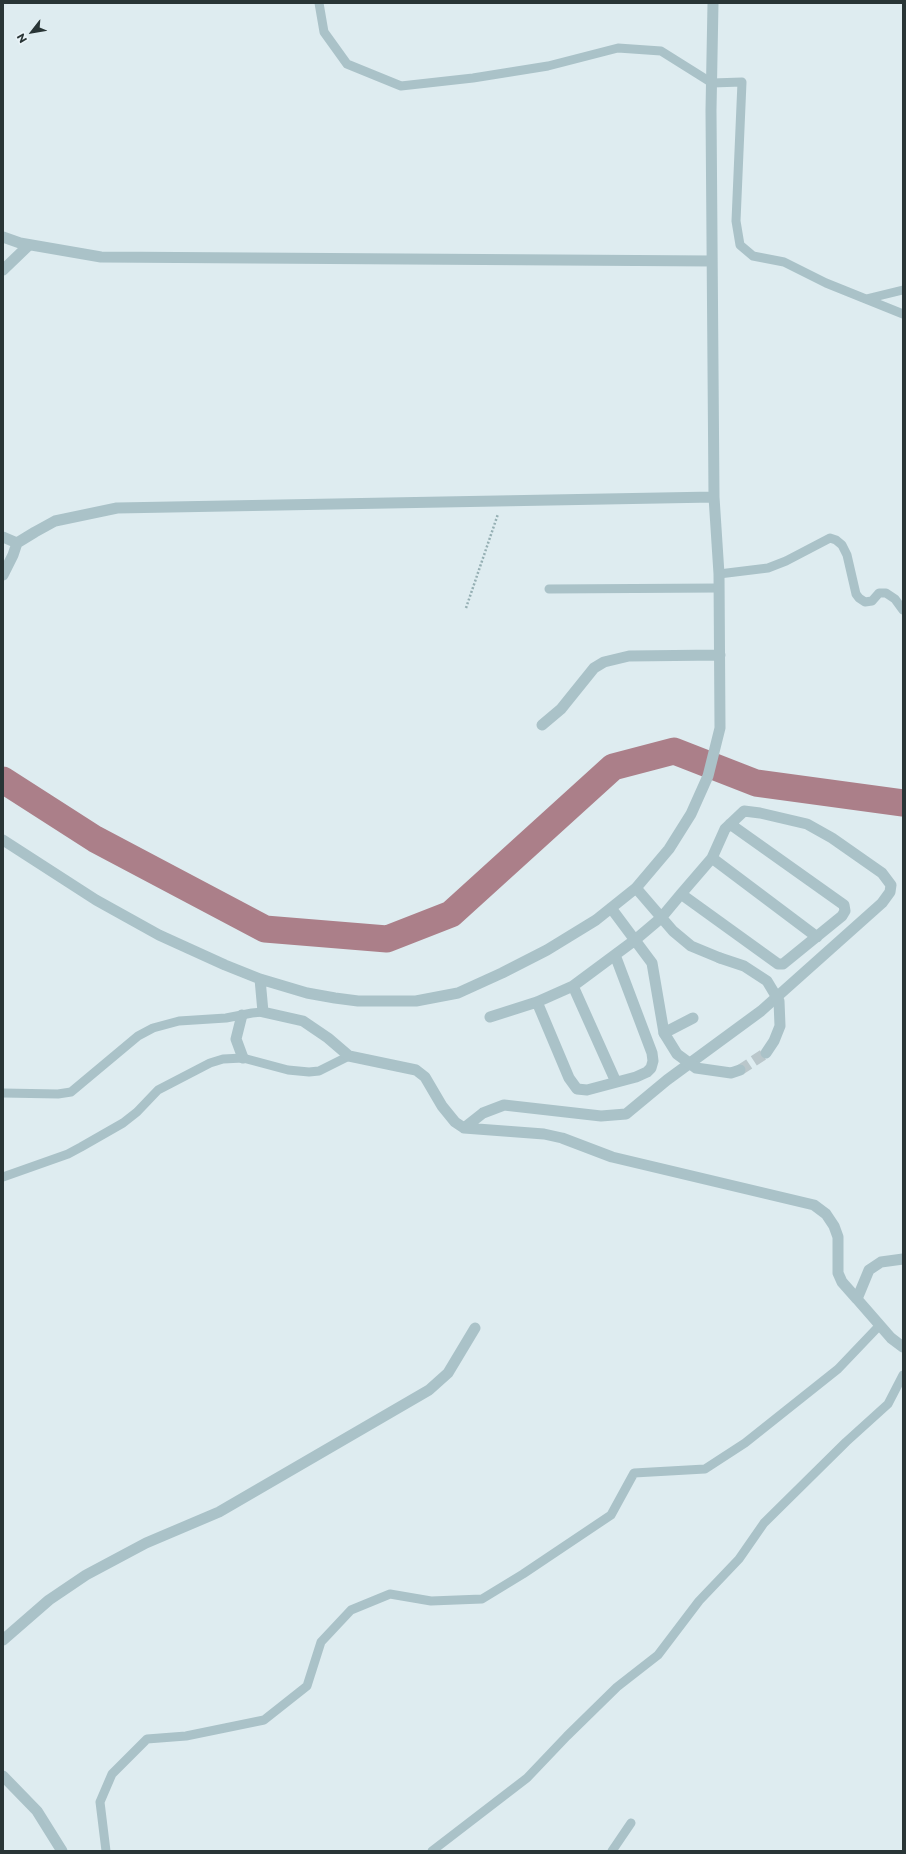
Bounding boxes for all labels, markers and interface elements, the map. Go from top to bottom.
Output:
north arrow [12,12,52,52]
text: N [13,31,30,46]

